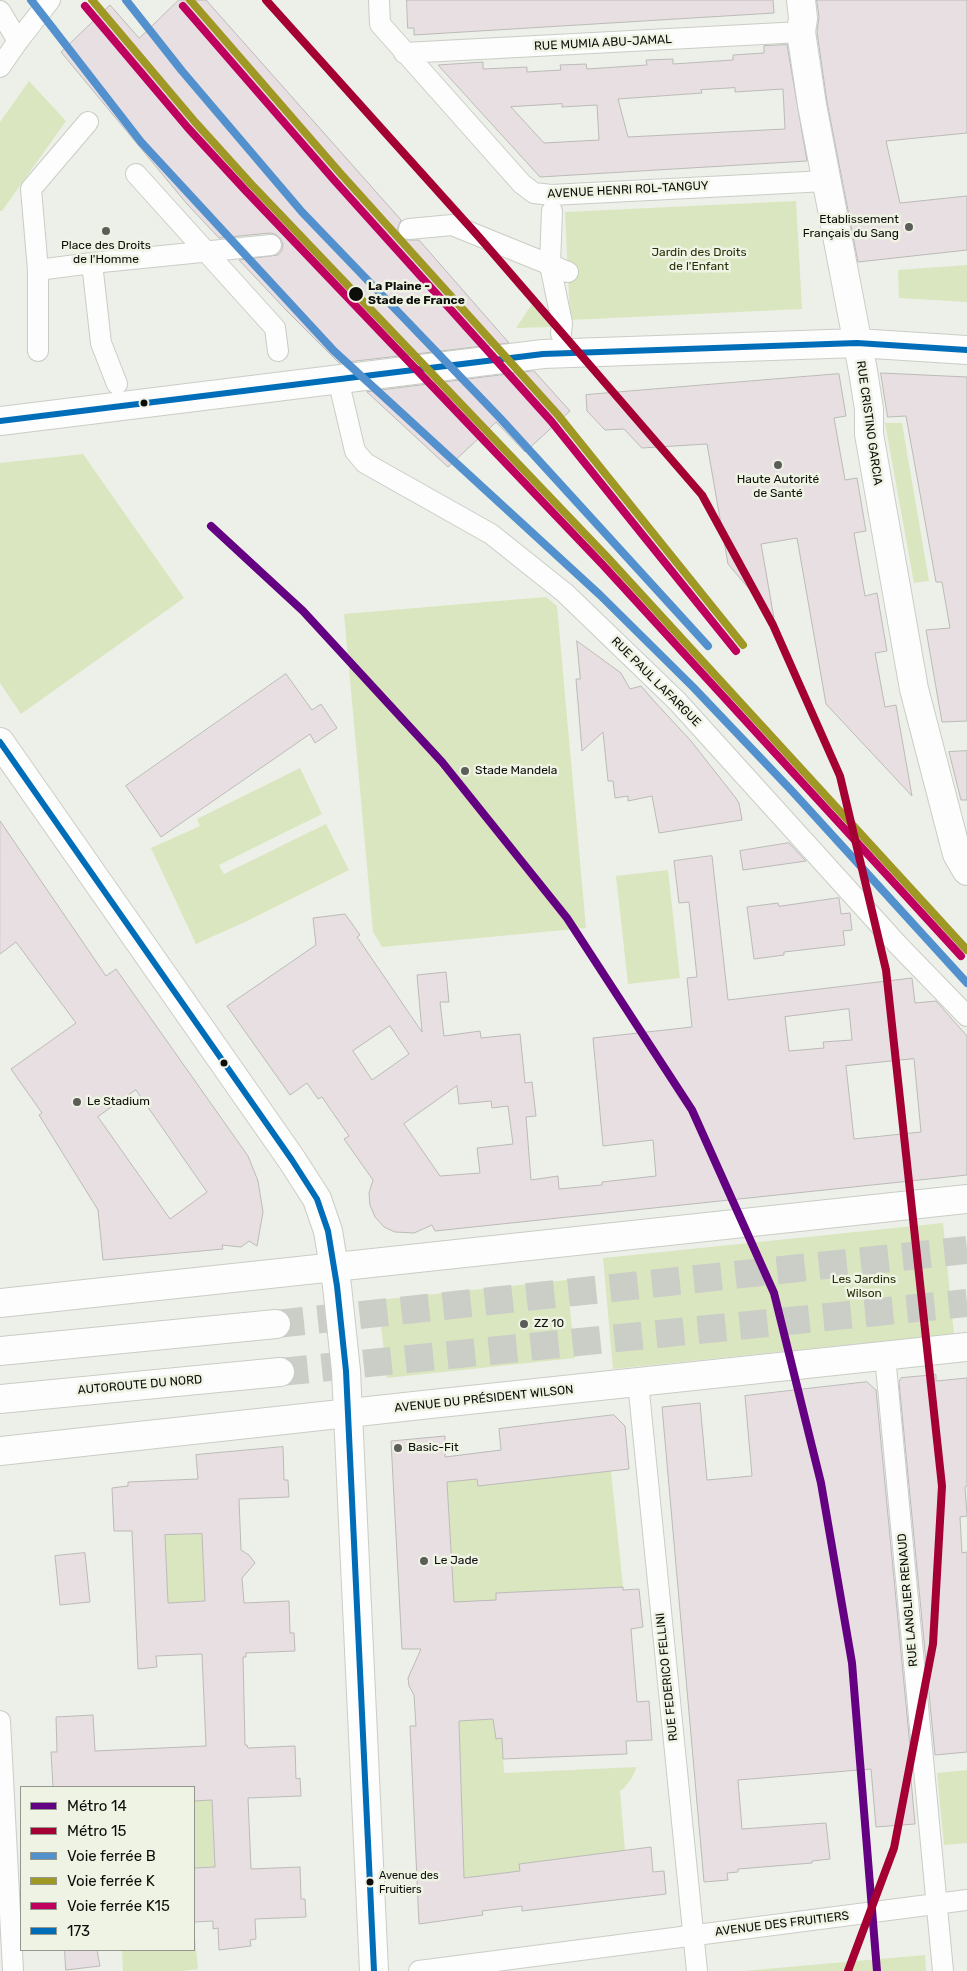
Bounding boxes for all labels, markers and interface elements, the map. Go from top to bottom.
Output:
street label: RUE MUMIA ABU-JAMAL [534,32,672,54]
street label: AVENUE HENRI ROL-TANGUY [547,179,709,201]
place label: Etablissement Français du Sang [803,213,899,241]
marker: Etablissement Français du Sang [903,221,915,233]
marker: Place des Droits de l'Homme [100,225,112,237]
place label: Place des Droits de l'Homme [61,239,151,267]
park label: Jardin des Droits de l'Enfant [651,246,747,274]
place label: La Plaine - Stade de France [368,280,465,308]
marker: La Plaine - Stade de France [347,285,365,303]
street label: RUE CRISTINO GARCIA [853,360,885,486]
unlabelled marker [139,398,149,408]
marker: Haute Autorité de Santé [772,459,784,471]
place label: Haute Autorité de Santé [737,473,819,501]
street label: RUE PAUL LAFARGUE [608,634,704,730]
place label: Stade Mandela [475,764,557,778]
marker: Stade Mandela [459,765,471,777]
unlabelled marker [219,1058,229,1068]
place label: Le Stadium [87,1095,150,1109]
marker: Le Stadium [71,1096,83,1108]
park label: Les Jardins Wilson [832,1273,896,1301]
place label: ZZ 10 [534,1317,564,1331]
marker: ZZ 10 [518,1318,530,1330]
street label: AUTOROUTE DU NORD [77,1372,203,1398]
street label: AVENUE DU PRÉSIDENT WILSON [394,1382,574,1416]
place label: Basic-Fit [408,1441,459,1455]
marker: Basic-Fit [392,1442,404,1454]
street label: RUE LANGLIER RENAUD [895,1533,921,1667]
place label: Le Jade [434,1554,478,1568]
marker: Le Jade [418,1555,430,1567]
street label: RUE FEDERICO FELLINI [653,1612,681,1742]
legend [20,1786,195,1951]
text: Métro 14 [67,1797,127,1815]
text: Métro 15 [67,1822,126,1840]
text: Voie ferrée B [67,1847,156,1865]
place label: Avenue des Fruitiers [379,1869,439,1895]
text: Voie ferrée K [67,1872,155,1890]
marker: Avenue des Fruitiers [365,1877,375,1887]
text: Voie ferrée K15 [67,1897,170,1915]
street label: AVENUE DES FRUITIERS [714,1909,850,1939]
text: 173 [67,1922,90,1940]

